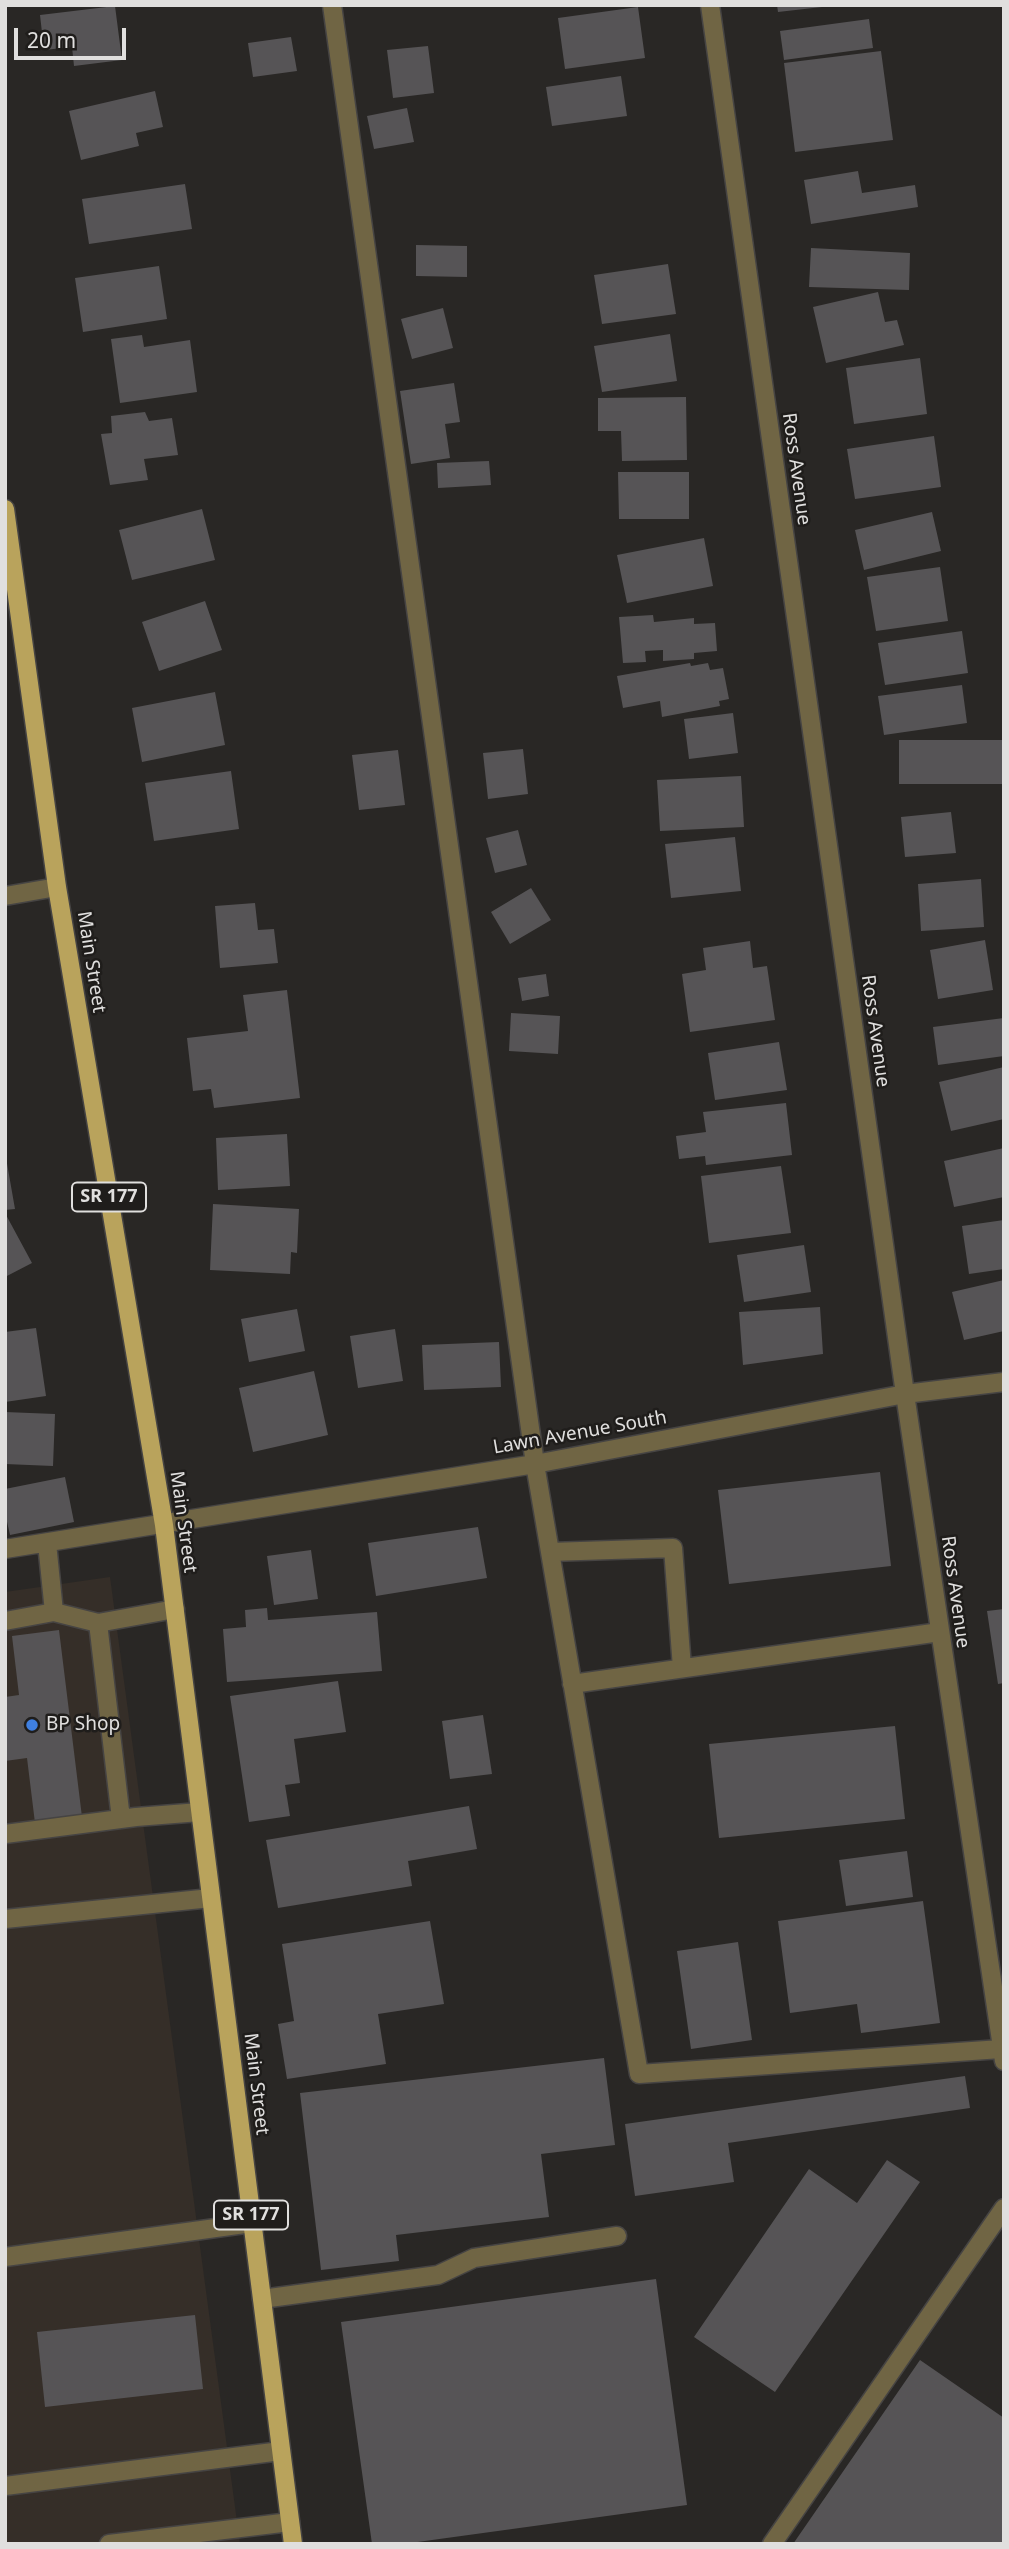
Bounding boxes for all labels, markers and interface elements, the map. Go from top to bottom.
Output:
scale bar [18,14,130,58]
text: 20 m [27,26,76,54]
street label: Ross Avenue [777,411,815,527]
street label: Main Street [72,910,110,1014]
street label: Ross Avenue [856,973,894,1089]
road number: SR 177 [72,1182,146,1212]
street label: Lawn Avenue South [491,1406,669,1460]
street label: Main Street [165,1470,201,1574]
street label: Ross Avenue [936,1534,974,1650]
place label: BP Shop [46,1714,120,1736]
marker: BP Shop [24,1717,40,1733]
street label: Main Street [238,2032,274,2136]
road number: SR 177 [214,2200,288,2230]

